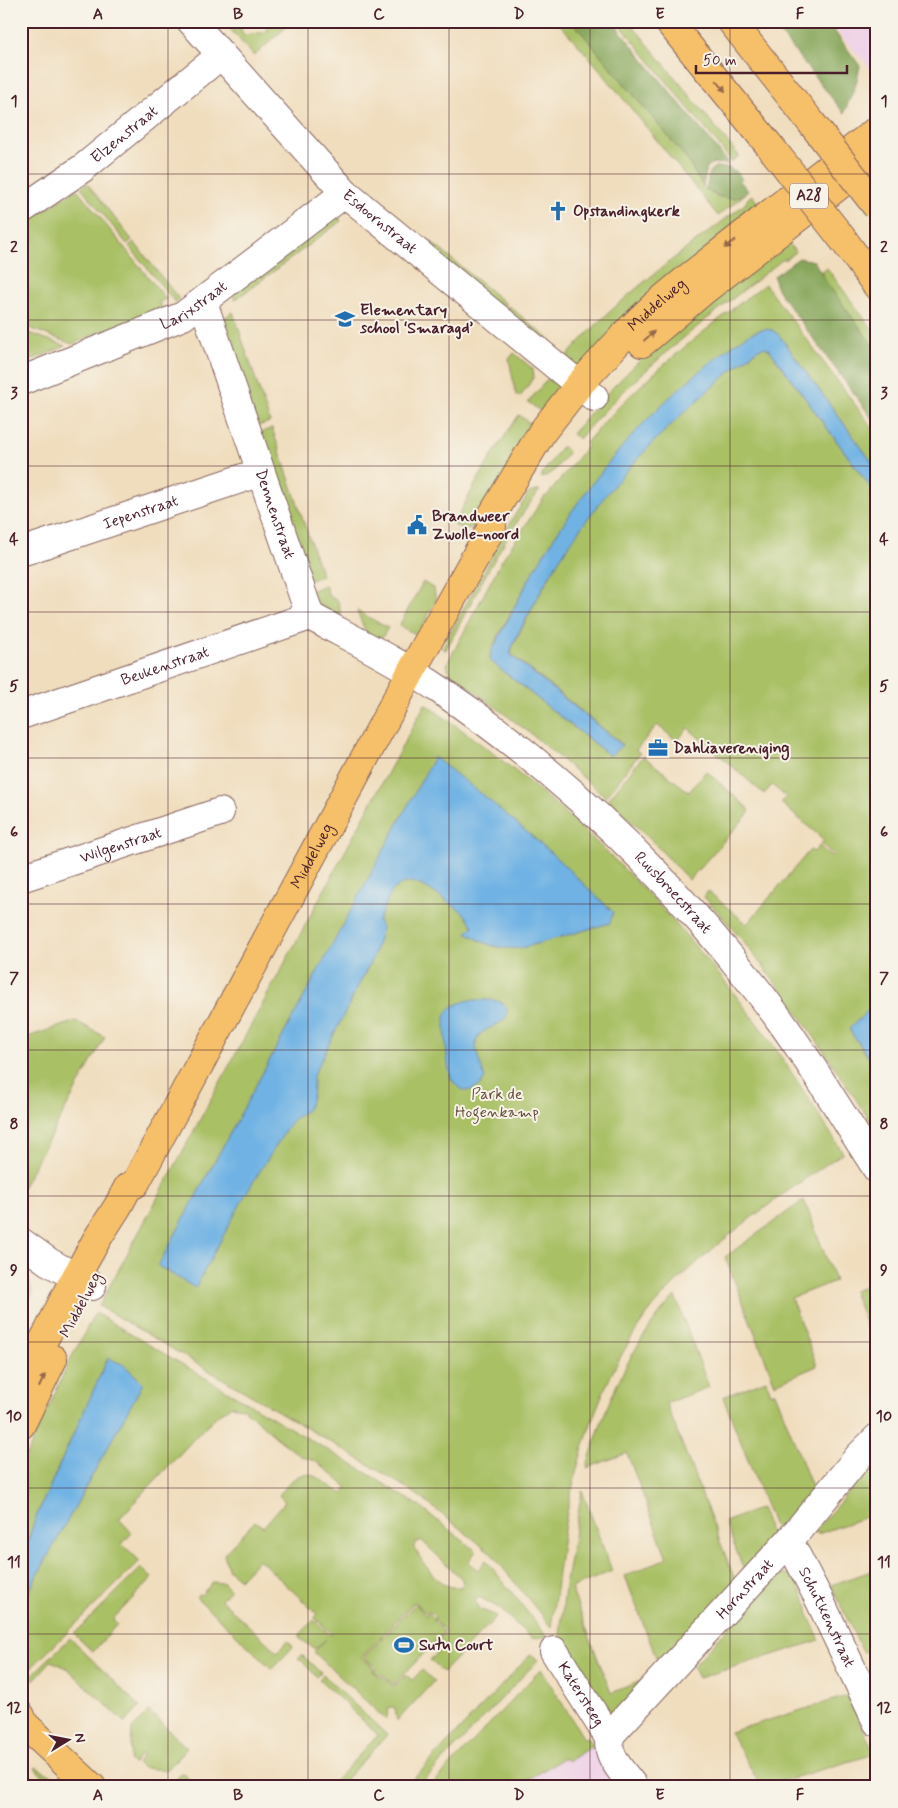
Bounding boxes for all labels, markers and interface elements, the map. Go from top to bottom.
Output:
text: A [93,4,103,25]
text: B [233,4,243,25]
text: C [373,4,385,25]
text: D [513,4,525,25]
text: E [655,4,665,25]
text: F [796,4,805,25]
scale bar [696,42,847,74]
text: 50 m [703,51,737,71]
one-way arrow [715,79,726,92]
text: 1 [10,91,18,112]
text: 1 [880,91,888,112]
street label: Elzenstraat [86,101,162,168]
road number: A28 [790,184,828,208]
street label: Esdoornstraat [338,185,422,259]
church icon: Opstandingkerk [547,200,569,222]
place label: Opstandingkerk [573,201,680,223]
text: 2 [10,237,18,258]
text: 2 [880,237,888,258]
one-way arrow [724,239,737,250]
street label: Middelweg [623,273,691,336]
street label: Larixstraat [157,276,231,335]
place label: Elementary school ‘Smaragd’ [359,300,473,340]
school or university icon: Elementary school ‘Smaragd’ [334,308,356,330]
one-way arrow [642,331,655,342]
text: 3 [10,383,18,404]
text: 3 [880,383,888,404]
street label: Dennenstraat [250,466,300,562]
street label: Iepenstraat [100,490,181,534]
place label: Brandweer Zwolle-noord [432,506,519,545]
public building icon: Brandweer Zwolle-noord [406,514,428,536]
text: 4 [9,529,19,550]
text: 4 [879,529,889,550]
street label: Beukenstraat [118,641,212,691]
text: 5 [9,676,19,697]
text: 5 [879,676,889,697]
office icon: Dahliavereniging [647,737,669,759]
place label: Dahliavereniging [673,738,790,761]
street label: Middelweg [286,819,339,892]
text: 6 [10,822,18,843]
street label: Wilgenstraat [77,822,164,868]
text: 6 [880,822,888,843]
street label: Ruusbroecstraat [630,847,717,938]
text: 7 [9,968,19,989]
text: 7 [879,968,889,989]
park label: Park de Hogenkamp [455,1084,539,1124]
text: 8 [9,1114,19,1135]
text: 8 [879,1114,889,1135]
text: 9 [10,1260,18,1281]
text: 9 [880,1260,888,1281]
street label: Middelweg [55,1269,108,1342]
one-way arrow [38,1374,46,1388]
text: 10 [6,1406,22,1427]
text: 10 [876,1406,892,1427]
text: 11 [7,1552,21,1573]
text: 11 [877,1552,891,1573]
street label: Hornstraat [712,1554,778,1624]
street label: Schutkenstraat [794,1563,860,1671]
sports icon: Sutu Court [393,1634,415,1656]
place label: Sutu Court [419,1635,494,1656]
street label: Katersteeg [553,1658,610,1730]
text: 12 [6,1698,22,1719]
text: 12 [876,1698,892,1719]
north arrow [42,1716,92,1766]
text: N [70,1732,89,1744]
text: A [93,1785,103,1806]
text: B [233,1785,243,1806]
text: C [373,1785,385,1806]
text: D [513,1785,525,1806]
text: E [655,1785,665,1806]
text: F [796,1785,805,1806]

